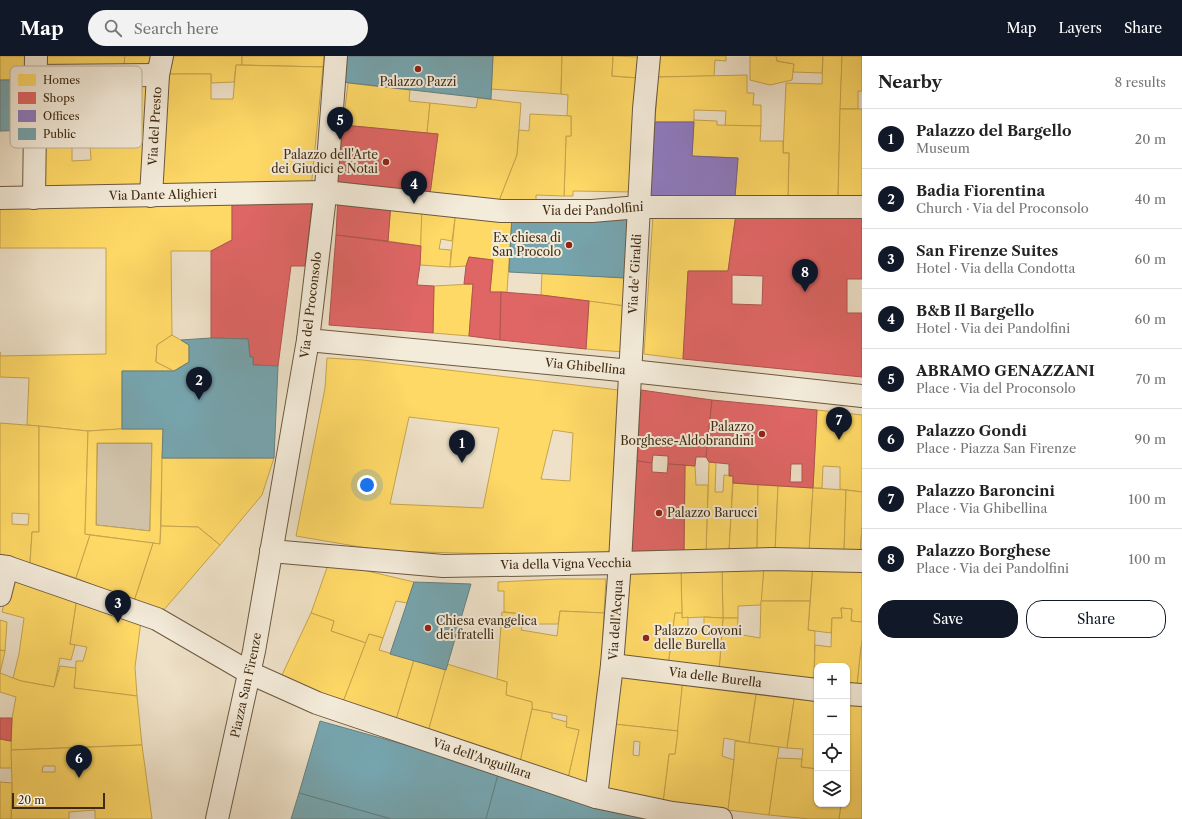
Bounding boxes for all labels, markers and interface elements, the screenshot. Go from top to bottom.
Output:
search box [88,10,368,46]
text: Map [20,17,64,40]
icon: search [102,17,124,39]
text: Search here [134,19,219,38]
text: Map [1006,19,1036,37]
text: Layers [1058,19,1102,37]
text: Share [1124,19,1162,37]
marker: Palazzo Pazzi [413,64,423,74]
legend [10,66,142,148]
text: Nearby [878,72,942,92]
text: Homes [43,73,80,87]
place label: Palazzo Pazzi [379,74,457,89]
text: 8 results [1114,74,1166,90]
street label: Via del Presto [145,86,164,167]
text: Shops [43,91,75,105]
pin: 5 [327,107,353,140]
text: Offices [43,109,80,123]
text: Palazzo del Bargello [916,121,1072,140]
text: Public [43,127,76,141]
text: 1 [888,131,894,147]
text: 20 m [1135,131,1166,147]
text: Museum [916,140,970,156]
place label: Palazzo dell'Arte dei Giudici e Notai [271,147,378,176]
marker: Palazzo dell'Arte dei Giudici e Notai [381,157,391,167]
pin: 4 [401,171,427,204]
text: Badia Fiorentina [916,181,1045,200]
street label: Via Dante Alighieri [108,186,217,203]
text: 2 [887,191,895,207]
text: 40 m [1135,191,1166,207]
street label: Via dei Pandolfini [541,199,644,218]
text: Church · Via del Proconsolo [916,200,1089,216]
place label: Ex chiesa di San Procolo [492,230,561,259]
street label: Via de' Giraldi [625,233,644,316]
marker: Ex chiesa di San Procolo [564,240,574,250]
text: San Firenze Suites [916,241,1058,260]
street label: Via del Proconsolo [296,251,324,360]
text: 3 [887,251,895,267]
text: 60 m [1135,251,1166,267]
pin: 8 [792,259,818,292]
text: Hotel · Via della Condotta [916,260,1075,276]
text: B&B Il Bargello [916,301,1034,320]
text: 4 [887,311,895,327]
text: 60 m [1135,311,1166,327]
text: Hotel · Via dei Pandolfini [916,320,1070,336]
street label: Via Ghibellina [543,355,627,378]
text: ABRAMO GENAZZANI [916,361,1095,380]
pin: 2 [186,367,212,400]
text: 5 [887,371,895,387]
text: 70 m [1136,371,1166,387]
text: Place · Via del Proconsolo [916,380,1076,396]
pin: 7 [826,407,852,440]
place label: Palazzo Borghese-Aldobrandini [620,419,754,448]
text: Palazzo Gondi [916,421,1027,440]
marker: Palazzo Borghese-Aldobrandini [757,429,767,439]
pin: 1 [449,430,475,463]
text: 6 [887,431,895,447]
text: 90 m [1135,431,1166,447]
text: Place · Piazza San Firenze [916,440,1076,456]
your location [357,475,377,495]
text: Palazzo Baroncini [916,481,1055,500]
text: 7 [888,491,894,507]
text: 100 m [1128,491,1166,507]
text: Place · Via Ghibellina [916,500,1047,516]
place label: Palazzo Barucci [667,505,758,520]
marker: Palazzo Barucci [654,508,664,518]
text: Palazzo Borghese [916,541,1051,560]
text: 8 [887,551,895,567]
text: 100 m [1128,551,1166,567]
street label: Via della Vigna Vecchia [499,555,632,572]
text: Place · Via dei Pandolfini [916,560,1069,576]
street label: Via dell'Acqua [605,579,626,662]
pin: 3 [105,590,131,623]
button: Save [878,600,1018,638]
button: Share [1026,600,1166,638]
place label: Chiesa evangelica dei fratelli [436,613,538,642]
marker: Chiesa evangelica dei fratelli [423,623,433,633]
place label: Palazzo Covoni delle Burella [654,623,742,652]
street label: Piazza San Firenze [227,631,264,739]
marker: Palazzo Covoni delle Burella [641,633,651,643]
map controls [814,663,850,807]
button: + [814,663,850,699]
street label: Via delle Burella [667,664,763,690]
button: − [814,699,850,735]
street label: Via dell'Anguillara [430,734,534,782]
button: locate [814,735,850,771]
pin: 6 [66,745,92,778]
button: layers [814,771,850,807]
scale bar [12,791,105,810]
text: 20 m [18,793,44,807]

